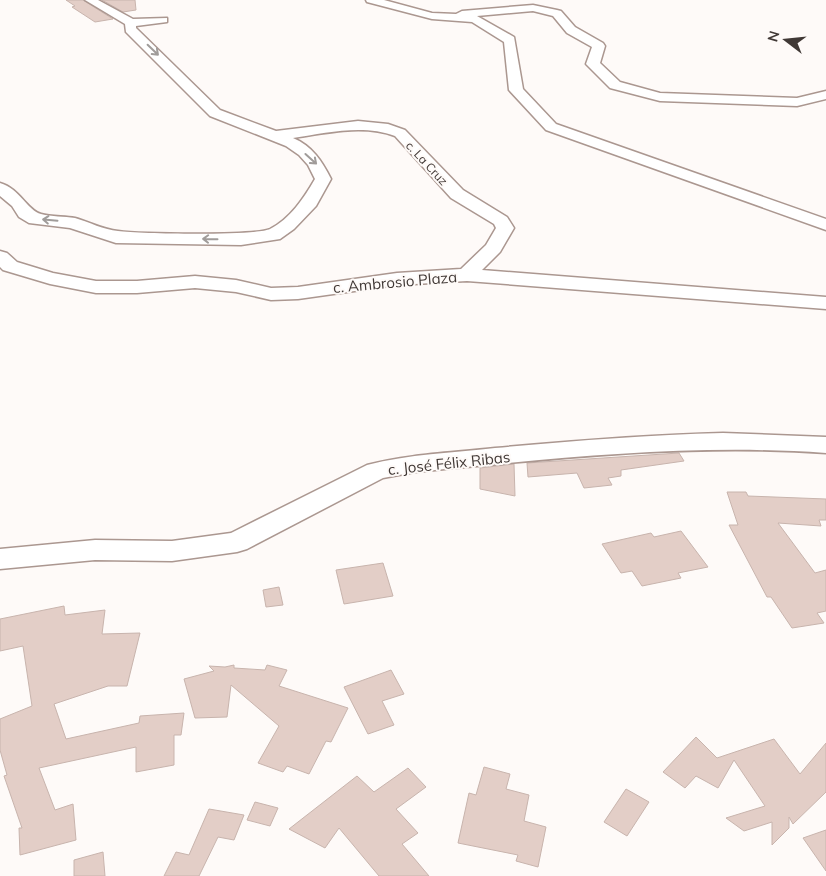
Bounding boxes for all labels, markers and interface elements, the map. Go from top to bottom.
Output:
north arrow [761,15,811,65]
text: N [763,29,784,44]
one-way arrow [146,44,159,56]
street label: c. La Cruz [403,138,451,188]
one-way arrow [305,153,318,165]
one-way arrow [43,215,59,224]
one-way arrow [203,234,219,244]
street label: c. Ambrosio Plaza [332,267,458,297]
street label: c. José Félix Ribas [387,447,511,479]

